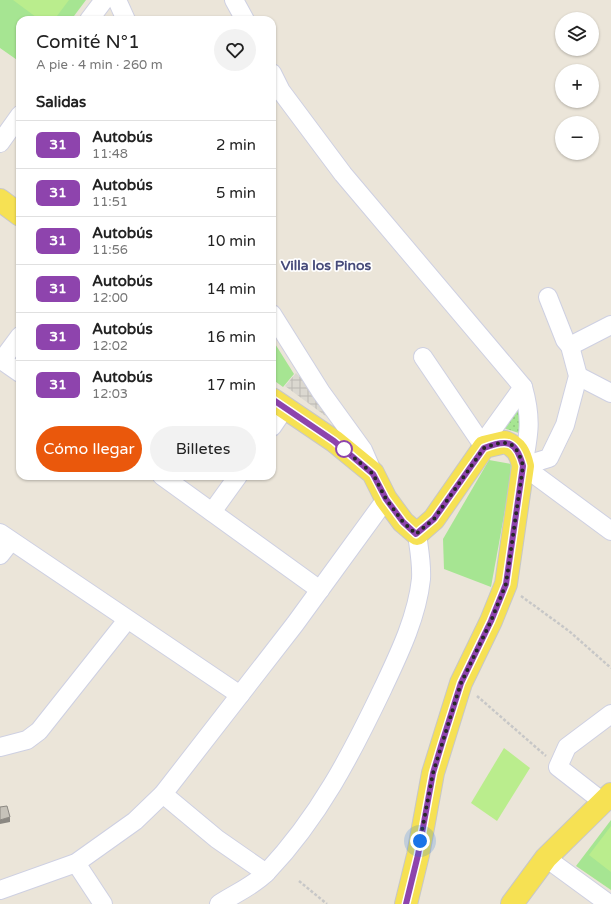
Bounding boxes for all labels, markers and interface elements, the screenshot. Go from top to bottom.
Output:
map controls [555,12,599,160]
button: layers [555,12,599,56]
button: heart [214,29,256,71]
text: Comité N°1 [36,31,140,53]
text: A pie · 4 min · 260 m [36,57,163,73]
button: + [555,64,599,108]
text: Salidas [36,93,86,111]
button: − [555,116,599,160]
text: Autobús [92,128,153,146]
text: 31 [49,136,67,153]
text: 2 min [216,136,256,154]
text: 11:48 [92,146,128,162]
text: Autobús [92,176,153,194]
text: 31 [49,184,67,201]
text: 5 min [216,184,256,202]
text: 11:51 [92,194,128,210]
text: Autobús [92,224,153,242]
text: 31 [49,232,67,249]
text: 10 min [207,232,256,250]
text: 11:56 [92,242,128,258]
district label: Villa los Pinos [281,257,371,274]
text: Autobús [92,272,153,290]
text: 31 [49,280,67,297]
text: 14 min [207,280,256,298]
text: 12:00 [92,290,128,306]
text: Autobús [92,320,153,338]
text: 31 [49,328,67,345]
text: 16 min [207,328,256,346]
text: 12:02 [92,338,128,354]
text: Autobús [92,368,153,386]
text: 31 [49,376,67,393]
text: 17 min [207,376,256,394]
text: 12:03 [92,386,128,402]
button: Cómo llegar [36,426,142,472]
button: Billetes [150,426,256,472]
unlabelled marker [335,440,353,458]
your location [410,831,430,851]

